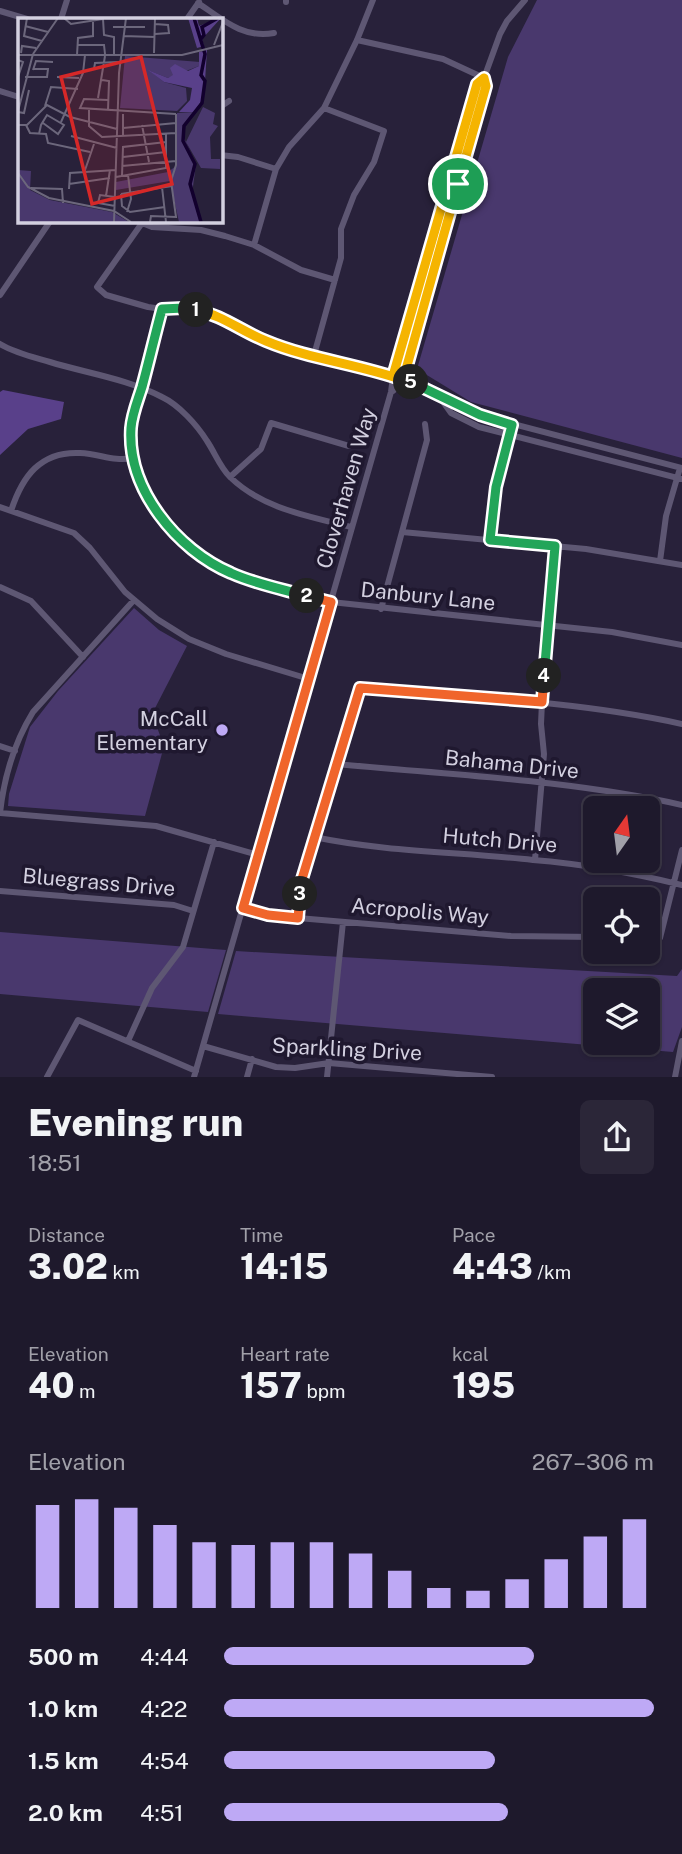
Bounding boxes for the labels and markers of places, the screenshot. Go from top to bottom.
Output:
pin [428,154,488,214]
pin: 1 [178,292,214,328]
pin: 5 [394,364,428,400]
pin: 2 [290,578,324,614]
pin: 4 [526,658,562,694]
place label: McCall Elementary [96,706,208,755]
marker: McCall Elementary [214,722,230,738]
pin: 3 [282,876,318,912]

